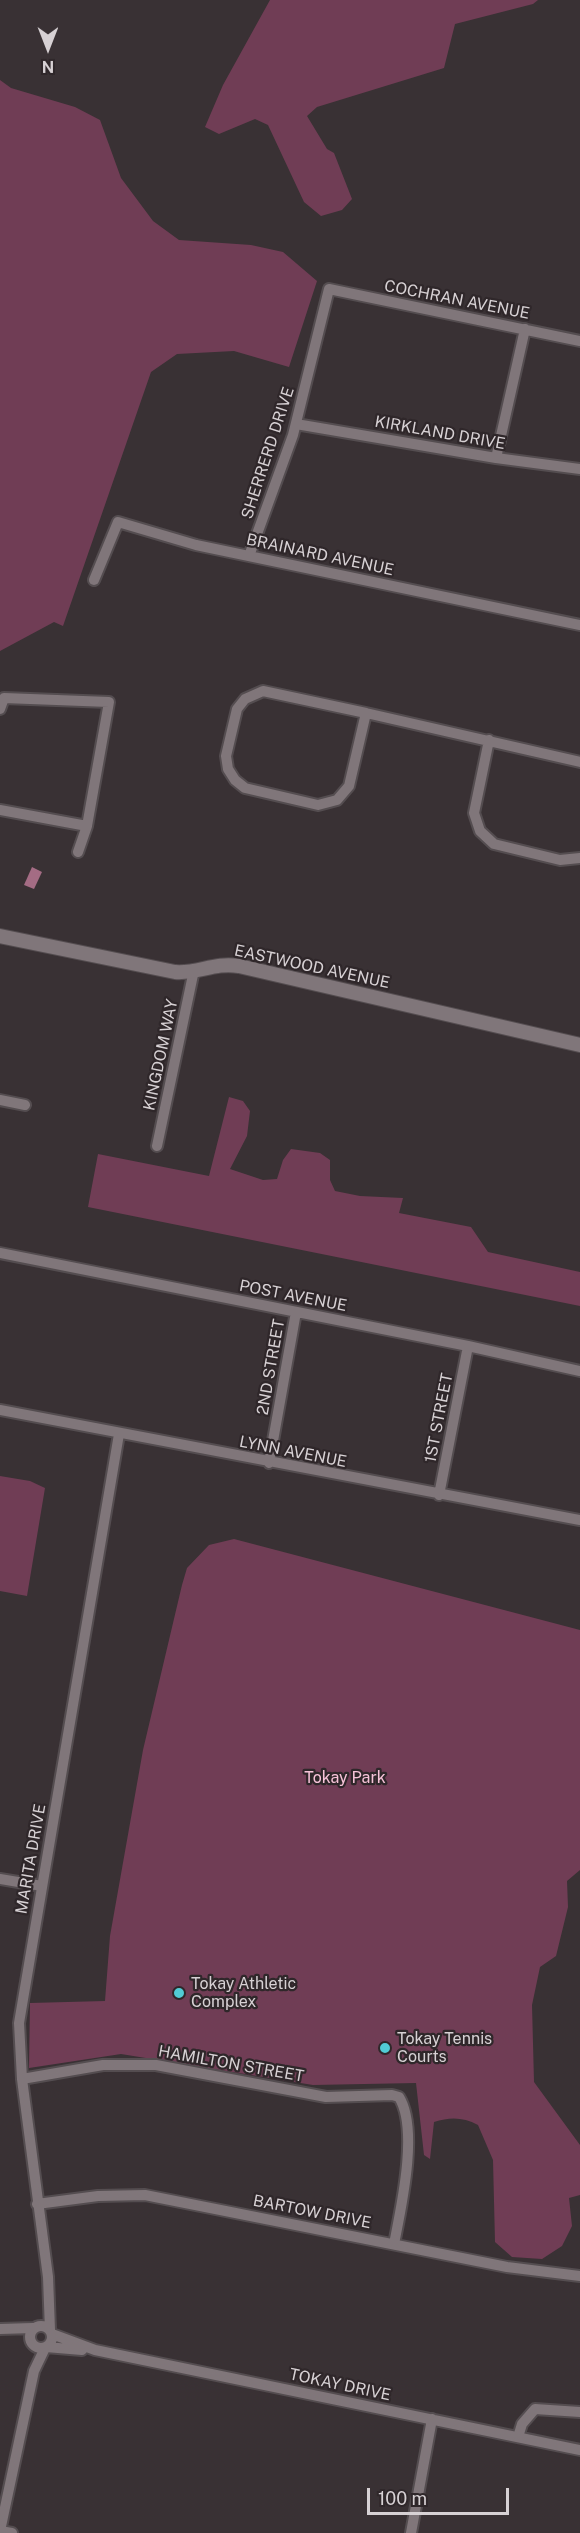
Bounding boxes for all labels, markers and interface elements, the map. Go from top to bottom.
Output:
north arrow [18,18,78,78]
text: N [42,57,54,76]
street label: COCHRAN AVENUE [383,276,531,324]
street label: SHERRERD DRIVE [238,385,298,521]
street label: KIRKLAND DRIVE [373,412,507,454]
street label: BRAINARD AVENUE [245,530,395,580]
street label: EASTWOOD AVENUE [233,941,391,993]
street label: KINGDOM WAY [140,998,182,1112]
street label: POST AVENUE [238,1276,348,1316]
street label: 2ND STREET [253,1318,289,1416]
street label: 1ST STREET [421,1372,457,1464]
street label: LYNN AVENUE [238,1432,348,1472]
park label: Tokay Park [304,1768,386,1788]
street label: MARITA DRIVE [12,1803,50,1915]
place label: Tokay Athletic Complex [191,1974,296,2012]
marker: Tokay Athletic Complex [172,1986,186,2000]
place label: Tokay Tennis Courts [397,2029,492,2067]
marker: Tokay Tennis Courts [378,2041,392,2055]
street label: HAMILTON STREET [157,2042,305,2086]
street label: BARTOW DRIVE [251,2191,373,2233]
street label: TOKAY DRIVE [288,2365,392,2405]
scale bar [370,2476,512,2514]
text: 100 m [378,2488,427,2509]

